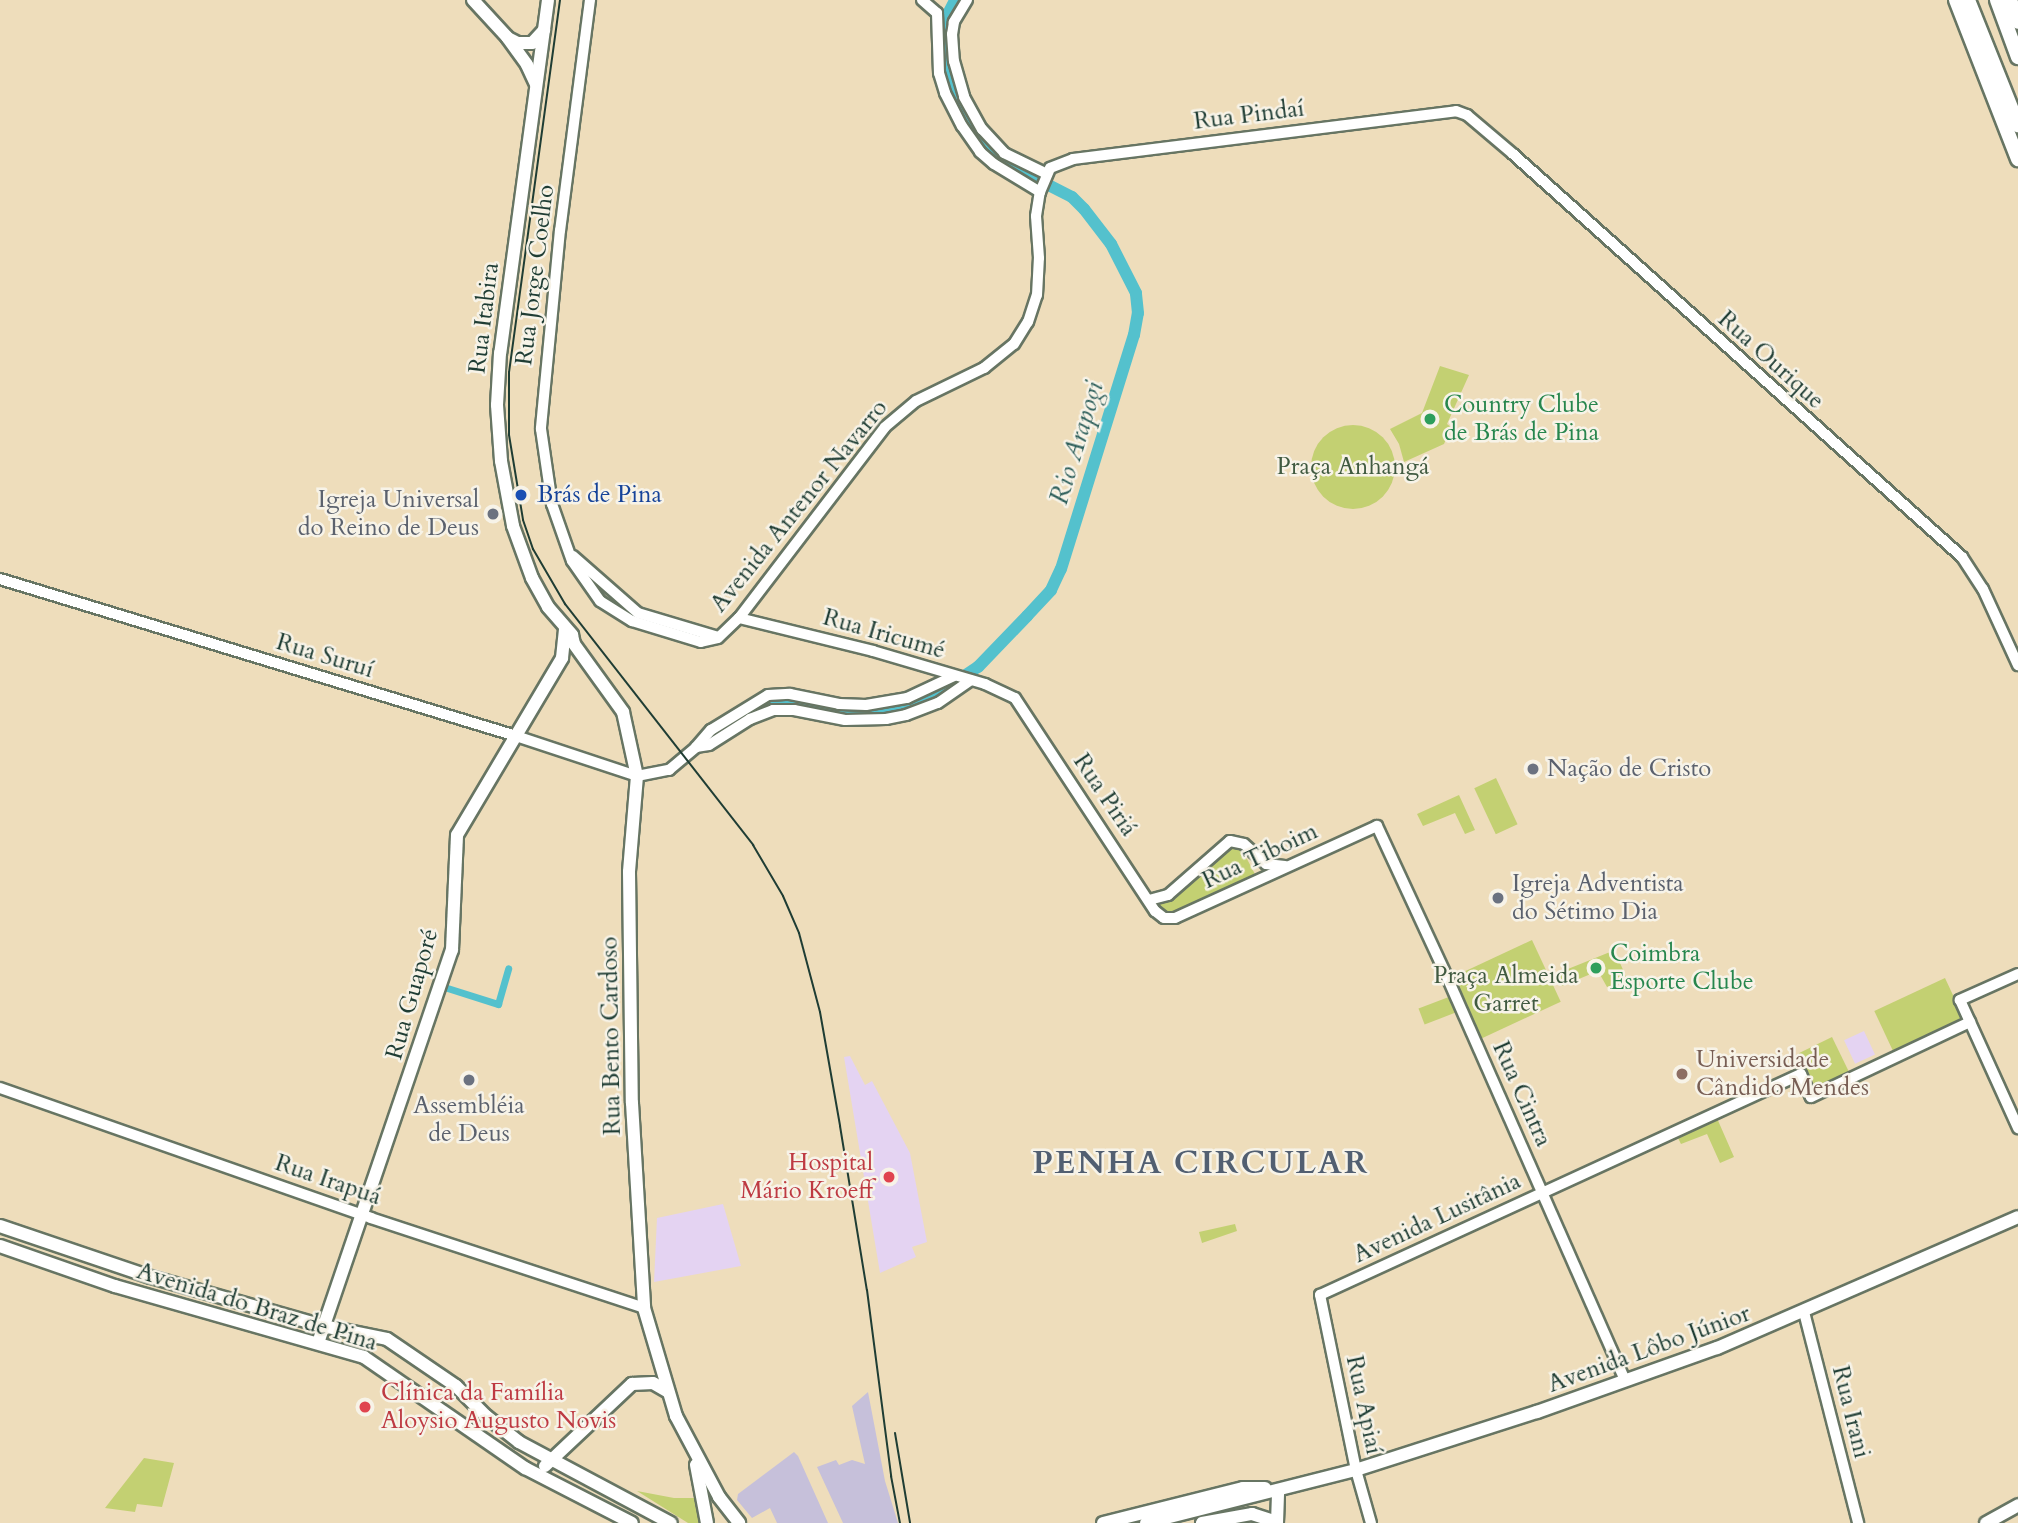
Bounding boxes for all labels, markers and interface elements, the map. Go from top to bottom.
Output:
street label: Rua Pindaí [1192,94,1306,136]
street label: Rua Jorge Coelho [510,183,560,367]
street label: Rua Itabira [463,261,505,375]
street label: Rua Ourique [1712,305,1830,415]
water label: Rio Arapogi [1044,378,1110,508]
place label: Country Clube de Brás de Pina [1444,391,1599,447]
street label: Avenida Antenor Navarro [704,394,894,618]
marker: Country Clube de Brás de Pina [1422,411,1438,427]
park label: Praça Anhangá [1277,453,1429,481]
place label: Brás de Pina [537,481,662,509]
marker: Brás de Pina [511,485,531,505]
place label: Igreja Universal do Reino de Deus [298,486,479,542]
marker: Igreja Universal do Reino de Deus [485,506,501,522]
street label: Rua Iricumé [820,603,948,665]
street label: Rua Suruí [273,628,377,684]
street label: Rua Piriá [1067,748,1143,842]
place label: Nação de Cristo [1547,755,1711,783]
marker: Nação de Cristo [1525,761,1541,777]
street label: Rua Tiboim [1198,817,1322,895]
place label: Igreja Adventista do Sétimo Dia [1512,870,1684,926]
marker: Igreja Adventista do Sétimo Dia [1490,890,1506,906]
street label: Rua Guaporé [380,925,444,1063]
street label: Rua Bento Cardoso [595,936,627,1136]
place label: Coimbra Esporte Clube [1610,940,1754,996]
marker: Coimbra Esporte Clube [1588,960,1604,976]
park label: Praça Almeida Garret [1433,962,1579,1018]
street label: Rua Cintra [1486,1037,1558,1151]
place label: Universidade Cândido Mendes [1696,1046,1869,1102]
marker: Universidade Cândido Mendes [1674,1066,1690,1082]
marker: Assembléia de Deus [461,1072,477,1088]
place label: Assembléia de Deus [413,1092,525,1148]
district label: PENHA CIRCULAR [1034,1144,1368,1182]
street label: Rua Irapuá [271,1148,385,1212]
place label: Hospital Mário Kroeff [740,1149,873,1205]
marker: Hospital Mário Kroeff [879,1167,899,1187]
street label: Avenida Lusitânia [1349,1167,1525,1269]
street label: Avenida do Braz de Pina [133,1257,381,1357]
street label: Avenida Lôbo Júnior [1544,1299,1754,1399]
street label: Rua Apiaí [1339,1353,1389,1457]
street label: Rua Irani [1826,1363,1876,1461]
place label: Clínica da Família Aloysio Augusto Novis [381,1379,616,1435]
marker: Clínica da Família Aloysio Augusto Novis [355,1397,375,1417]

